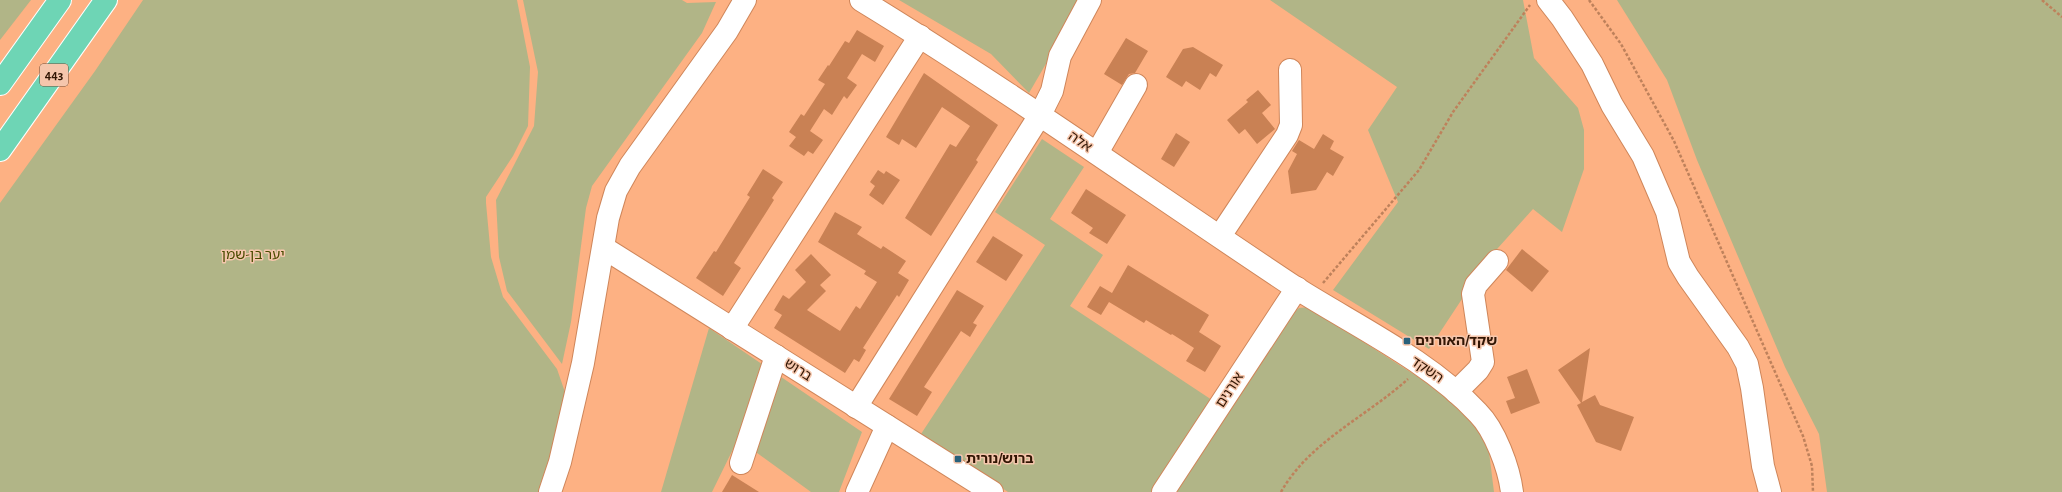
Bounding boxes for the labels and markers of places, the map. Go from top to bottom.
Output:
place label: שקד/האורנים [1415,334,1497,348]
marker: שקד/האורנים [1402,336,1412,346]
place label: ברוש/נורית [966,452,1034,466]
marker: ברוש/נורית [953,454,963,464]

